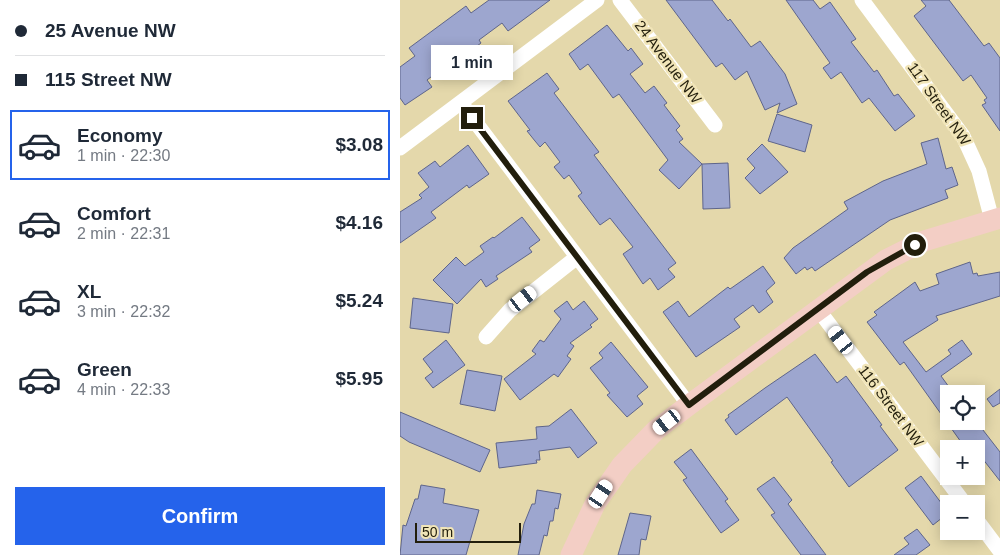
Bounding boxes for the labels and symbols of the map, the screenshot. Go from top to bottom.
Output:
street label: 24 Avenue NW [632,17,706,107]
callout: 1 min [431,46,513,80]
street label: 117 Street NW [905,59,975,149]
route end [461,107,483,129]
route start [904,234,926,256]
car [506,284,539,314]
car [825,324,856,356]
street label: 116 Street NW [855,362,928,450]
car [650,407,683,437]
car [586,477,615,511]
scale bar [415,520,521,543]

